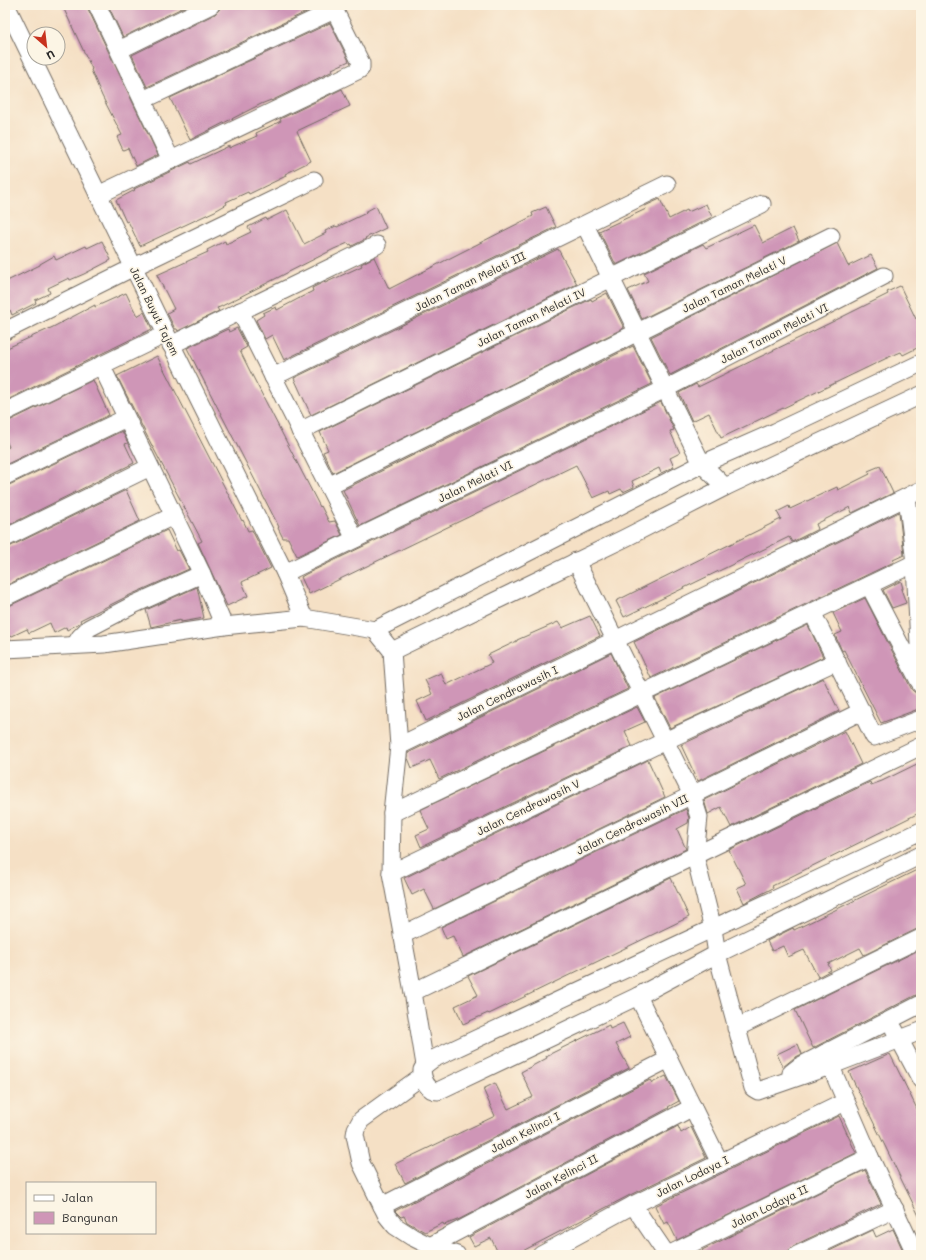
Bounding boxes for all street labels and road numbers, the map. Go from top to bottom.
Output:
street label: Jalan Taman Melati III [412,248,528,314]
street label: Jalan Taman Melati V [679,252,789,316]
street label: Jalan Buyut Tajem [127,264,183,358]
street label: Jalan Taman Melati IV [474,284,588,350]
street label: Jalan Taman Melati VI [718,299,831,367]
street label: Jalan Melati VI [435,456,515,505]
street label: Jalan Cendrawasih I [454,662,560,724]
street label: Jalan Cendrawasih V [474,775,582,839]
street label: Jalan Cendrawasih VII [574,790,691,858]
street label: Jalan Kelinci I [488,1108,562,1156]
street label: Jalan Kelinci II [522,1150,600,1202]
street label: Jalan Lodaya I [653,1152,731,1200]
street label: Jalan Lodaya II [728,1181,810,1231]

